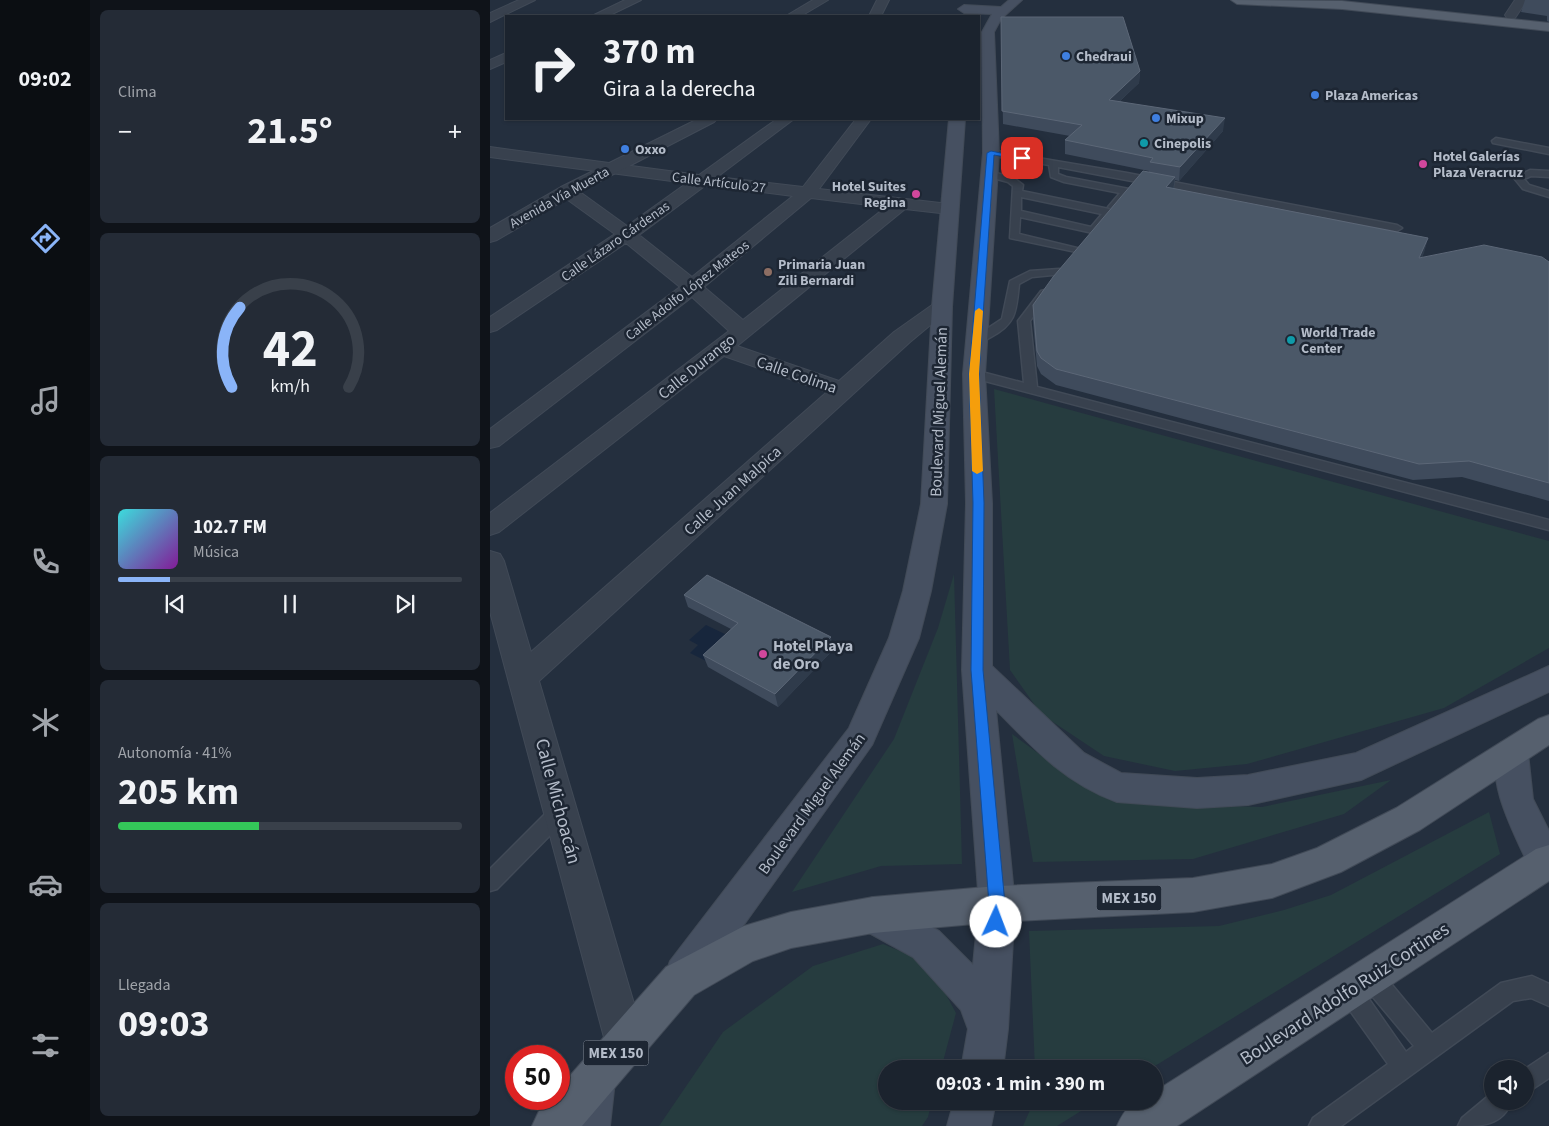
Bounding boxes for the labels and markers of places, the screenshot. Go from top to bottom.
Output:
place label: Chedraui [1076,47,1132,67]
marker: Chedraui [1060,50,1072,62]
place label: Plaza Americas [1325,86,1418,106]
marker: Plaza Americas [1309,89,1321,101]
place label: Mixup [1166,109,1204,129]
marker: Mixup [1150,112,1162,124]
place label: Cinepolis [1154,134,1211,154]
pin [1001,137,1043,179]
marker: Cinepolis [1138,137,1150,149]
place label: Oxxo [635,140,666,160]
marker: Oxxo [619,143,631,155]
place label: Hotel Galerías Plaza Veracruz [1433,147,1524,183]
marker: Hotel Galerías Plaza Veracruz [1417,158,1429,170]
place label: Hotel Suites Regina [832,177,906,213]
marker: Hotel Suites Regina [910,188,922,200]
place label: Primaria Juan Zili Bernardi [778,255,865,291]
marker: Primaria Juan Zili Bernardi [762,266,774,278]
place label: World Trade Center [1301,323,1376,359]
marker: World Trade Center [1285,334,1297,346]
place label: Hotel Playa de Oro [773,635,853,675]
marker: Hotel Playa de Oro [757,648,769,660]

